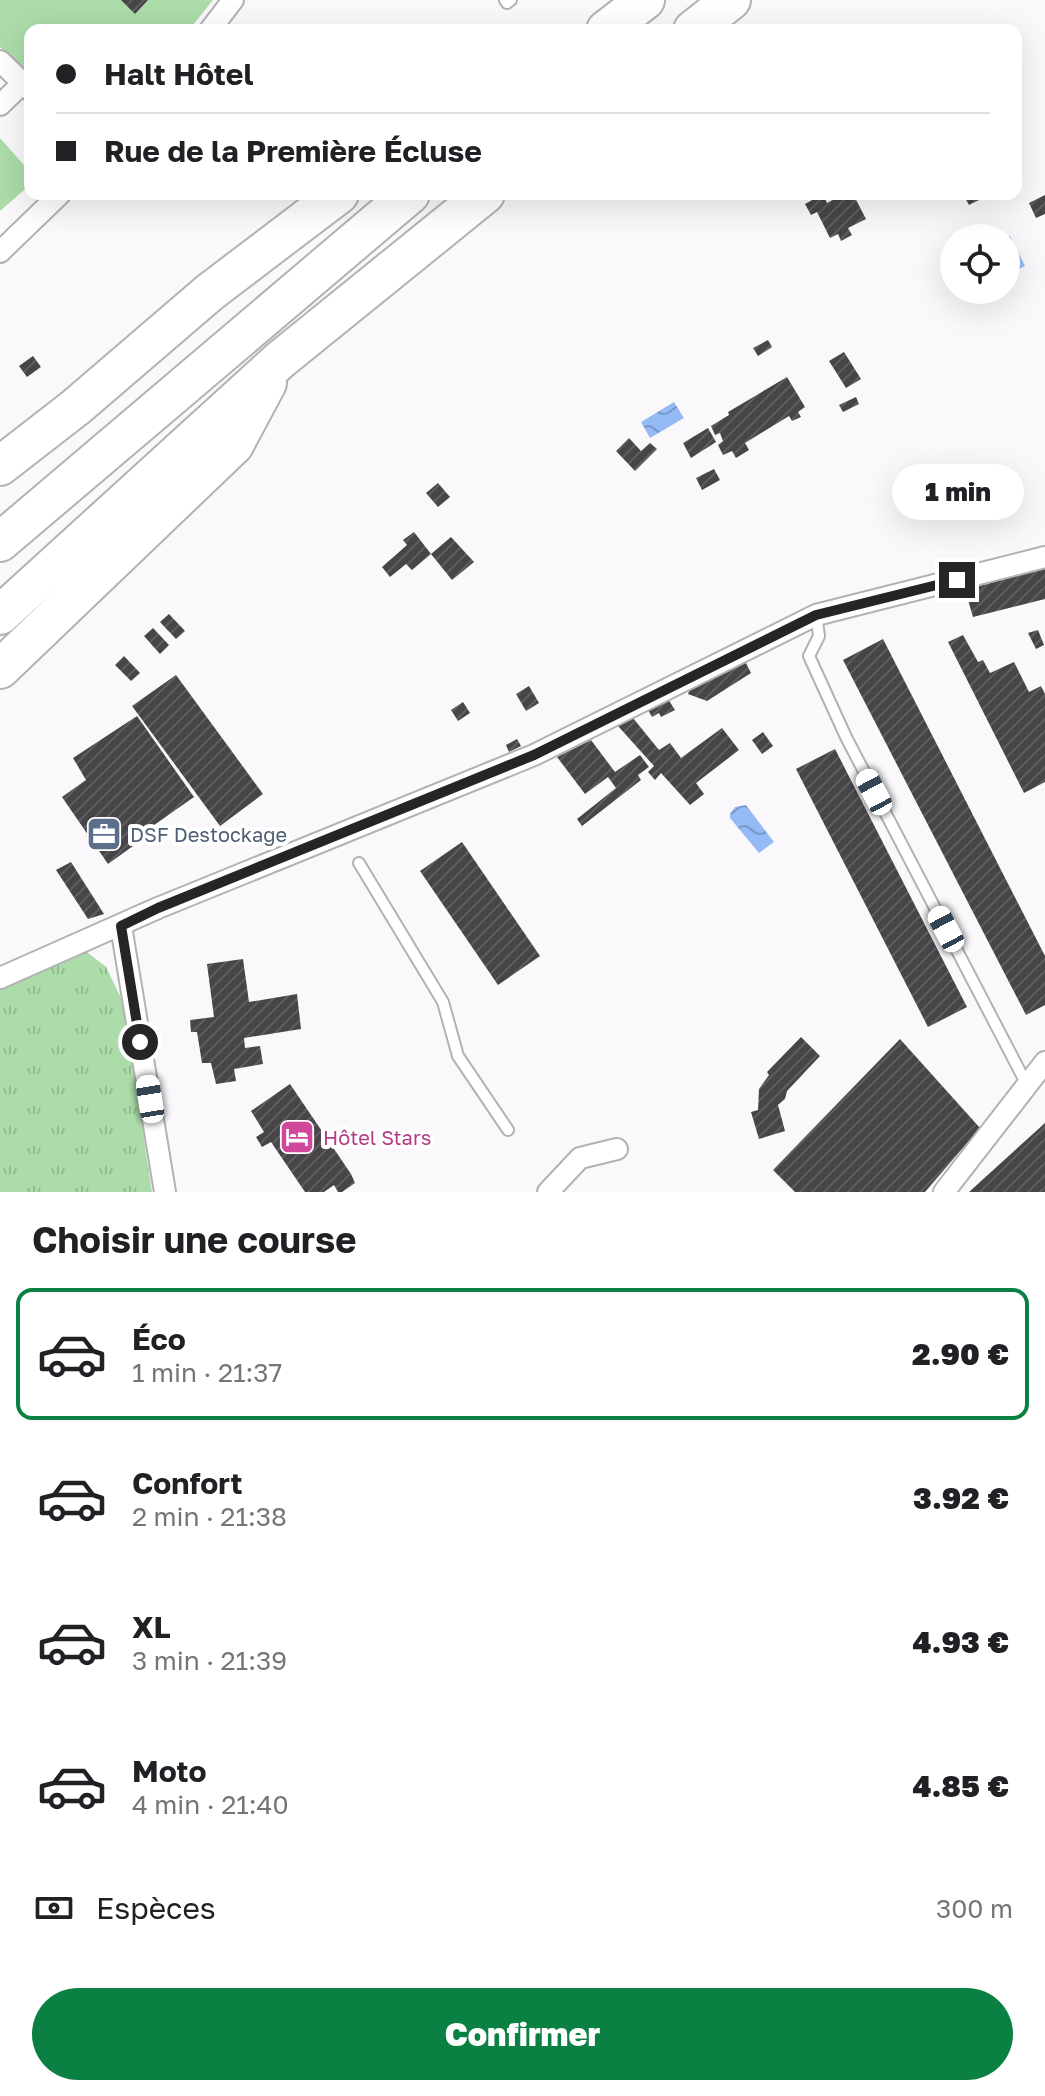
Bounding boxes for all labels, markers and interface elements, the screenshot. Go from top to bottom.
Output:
text: Halt Hôtel [104,56,254,92]
text: Rue de la Première Écluse [104,133,482,169]
map controls [940,224,1020,304]
button: locate [940,224,1020,304]
callout: 1 min [891,464,1023,520]
text: 1 min [925,476,991,507]
route end [939,562,975,598]
car [852,765,896,819]
office icon: DSF Destockage [85,815,123,853]
place label: DSF Destockage [130,822,287,846]
car [924,902,968,956]
route start [122,1024,158,1060]
car [134,1073,166,1125]
hotel icon: Hôtel Stars [278,1118,316,1156]
place label: Hôtel Stars [323,1125,431,1149]
text: Choisir une course [32,1218,356,1261]
icon: car [36,1318,108,1390]
text: Éco [132,1321,186,1357]
text: 2.90 € [912,1336,1009,1372]
text: 1 min · 21:37 [132,1357,282,1388]
icon: car [36,1462,108,1534]
text: Confort [132,1465,243,1501]
text: 3.92 € [913,1480,1009,1516]
text: 2 min · 21:38 [132,1501,287,1532]
icon: car [36,1606,108,1678]
text: XL [132,1609,171,1645]
text: 4.93 € [913,1624,1009,1660]
text: 3 min · 21:39 [132,1645,287,1676]
icon: car [36,1750,108,1822]
text: Moto [132,1753,207,1789]
text: 4.85 € [912,1768,1009,1804]
text: 4 min · 21:40 [132,1789,289,1820]
icon: cash [32,1886,76,1930]
text: Espèces [96,1890,216,1926]
text: 300 m [936,1893,1013,1924]
button: Confirmer [32,1988,1013,2080]

